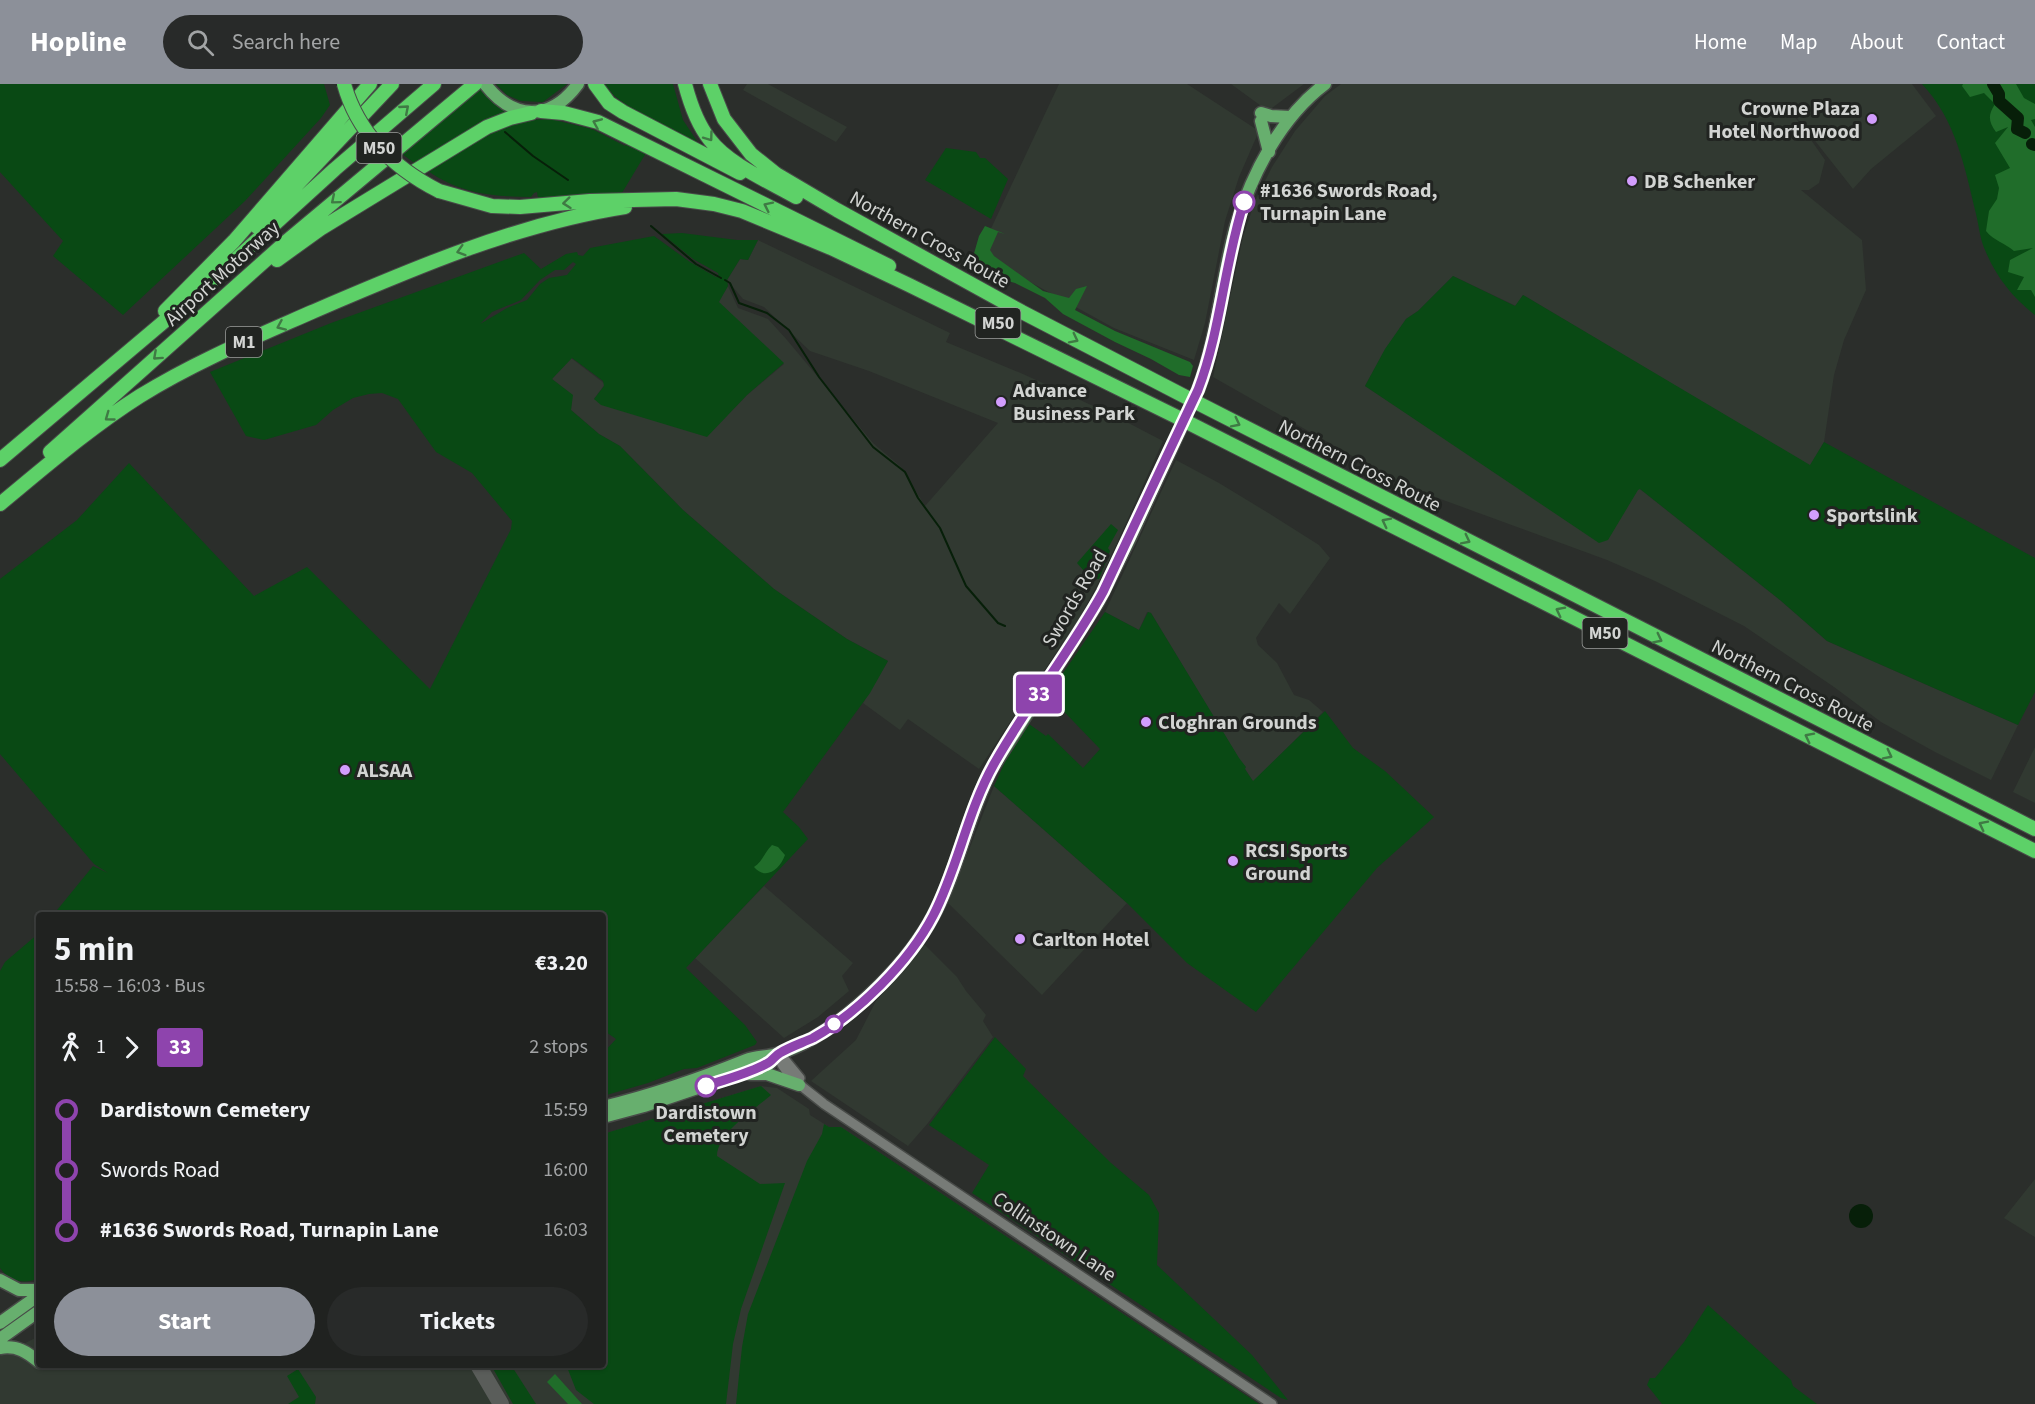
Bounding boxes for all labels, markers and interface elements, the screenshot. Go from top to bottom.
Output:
search box [163,15,583,69]
text: Hopline [30,22,127,62]
icon: search [184,26,217,59]
text: Search here [232,26,340,58]
text: Home [1694,27,1747,57]
text: Map [1780,27,1818,57]
text: About [1851,27,1903,57]
text: Contact [1936,27,2005,57]
place label: Crowne Plaza Hotel Northwood [1708,95,1860,146]
one-way arrow [398,105,409,116]
marker: Crowne Plaza Hotel Northwood [1865,112,1879,126]
one-way arrow [593,118,604,130]
one-way arrow [702,130,713,141]
road number: M50 [356,133,401,163]
place label: DB Schenker [1644,168,1755,196]
marker: DB Schenker [1625,174,1639,188]
place label: #1636 Swords Road, Turnapin Lane [1260,177,1437,228]
street label: Northern Cross Route [844,184,1015,296]
marker: #1636 Swords Road, Turnapin Lane [1233,191,1255,213]
one-way arrow [331,193,342,204]
one-way arrow [562,196,571,209]
one-way arrow [764,202,775,213]
street label: Airport Motorway [159,214,287,333]
one-way arrow [456,244,467,257]
road number: M50 [976,308,1020,338]
one-way arrow [276,319,287,331]
road number: M1 [226,327,262,357]
one-way arrow [1067,332,1078,343]
one-way arrow [153,349,164,360]
place label: Advance Business Park [1012,377,1135,428]
marker: Advance Business Park [994,395,1008,409]
one-way arrow [105,410,116,421]
street label: Northern Cross Route [1273,413,1446,519]
one-way arrow [1230,415,1241,427]
place label: Sportslink [1826,502,1918,530]
marker: Sportslink [1807,508,1821,522]
one-way arrow [1382,518,1393,530]
one-way arrow [1459,533,1470,545]
street label: Swords Road [1035,544,1114,653]
one-way arrow [1555,606,1566,618]
road number: M50 [1582,618,1628,648]
one-way arrow [1652,631,1663,643]
street label: Northern Cross Route [1706,633,1879,739]
line badge: 33 [1012,674,1066,714]
text: 33 [1028,679,1050,709]
place label: Cloghran Grounds [1158,709,1317,737]
marker: Cloghran Grounds [1139,715,1153,729]
one-way arrow [1804,733,1815,744]
one-way arrow [1882,748,1893,759]
place label: ALSAA [356,757,413,785]
marker: ALSAA [338,763,352,777]
one-way arrow [1978,821,1989,832]
place label: RCSI Sports Ground [1245,837,1348,888]
marker: RCSI Sports Ground [1226,854,1240,868]
text: 5 min [54,926,134,973]
place label: Carlton Hotel [1032,926,1149,954]
marker: Carlton Hotel [1013,932,1027,946]
text: €3.20 [535,947,588,979]
text: 15:58 – 16:03 · Bus [54,972,205,1000]
unlabelled marker [825,1015,843,1033]
icon: walk [54,1031,87,1064]
icon: forward [115,1031,148,1064]
text: 33 [169,1032,191,1062]
text: 1 [96,1033,106,1061]
text: 2 stops [529,1033,588,1061]
marker: Dardistown Cemetery [695,1075,717,1097]
text: Dardistown Cemetery [100,1094,310,1126]
text: 15:59 [543,1096,588,1124]
place label: Dardistown Cemetery [655,1099,757,1150]
text: Swords Road [100,1154,220,1186]
text: 16:00 [543,1156,588,1184]
street label: Collinstown Lane [987,1185,1122,1289]
text: #1636 Swords Road, Turnapin Lane [100,1214,439,1246]
text: 16:03 [543,1216,588,1244]
button: Start [54,1287,315,1356]
button: Tickets [327,1287,588,1356]

